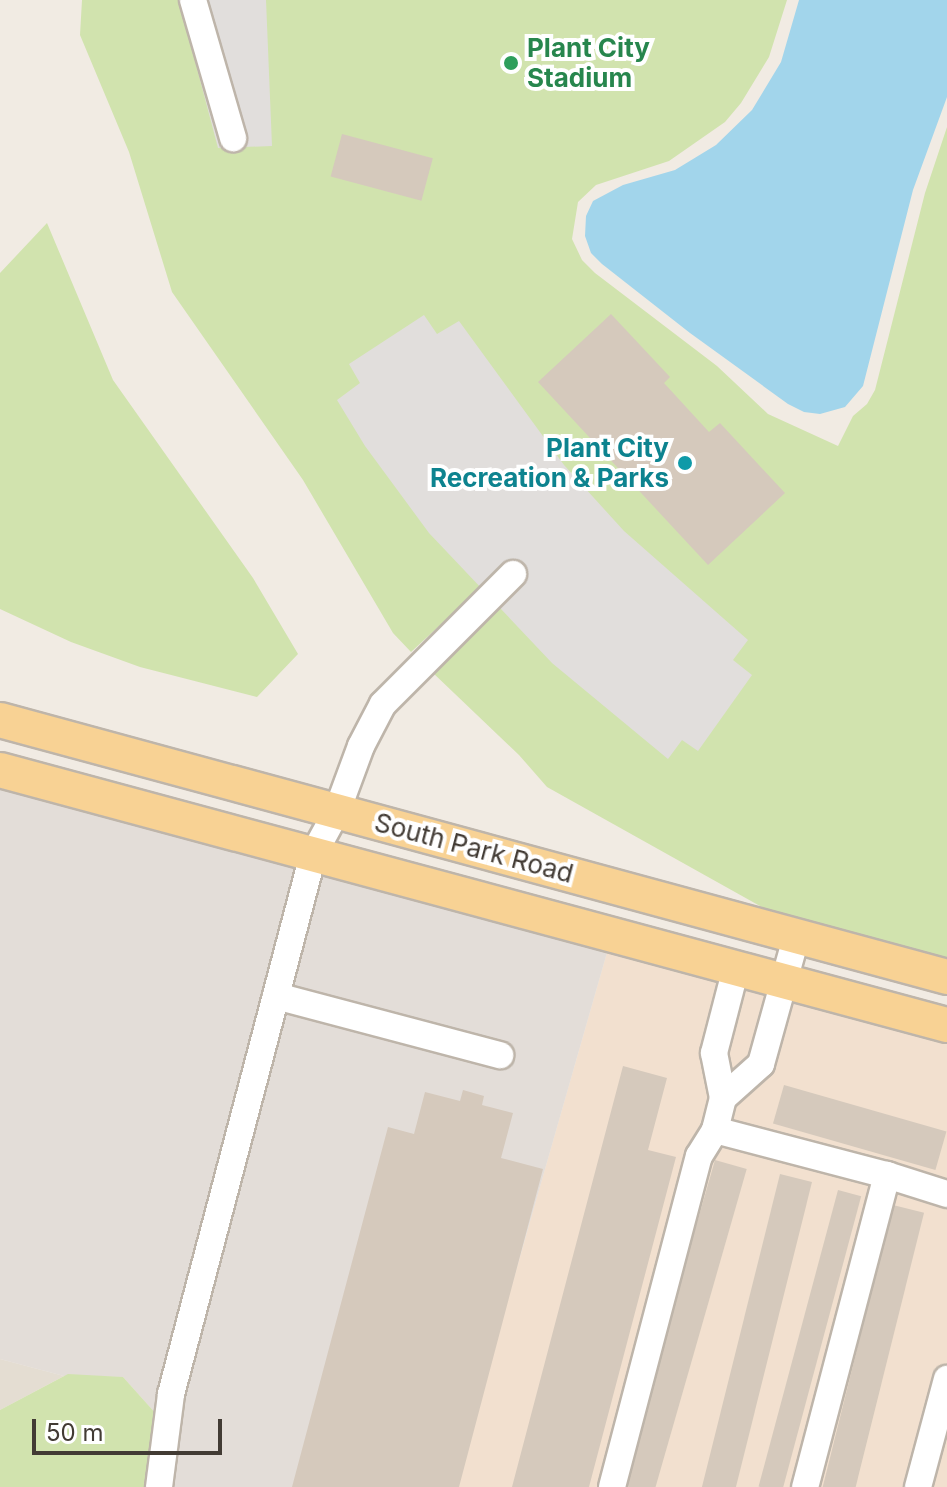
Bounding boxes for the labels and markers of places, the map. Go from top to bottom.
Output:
place label: Plant City Stadium [527,32,650,94]
marker: Plant City Stadium [502,54,520,72]
place label: Plant City Recreation & Parks [430,432,669,494]
marker: Plant City Recreation & Parks [676,454,694,472]

